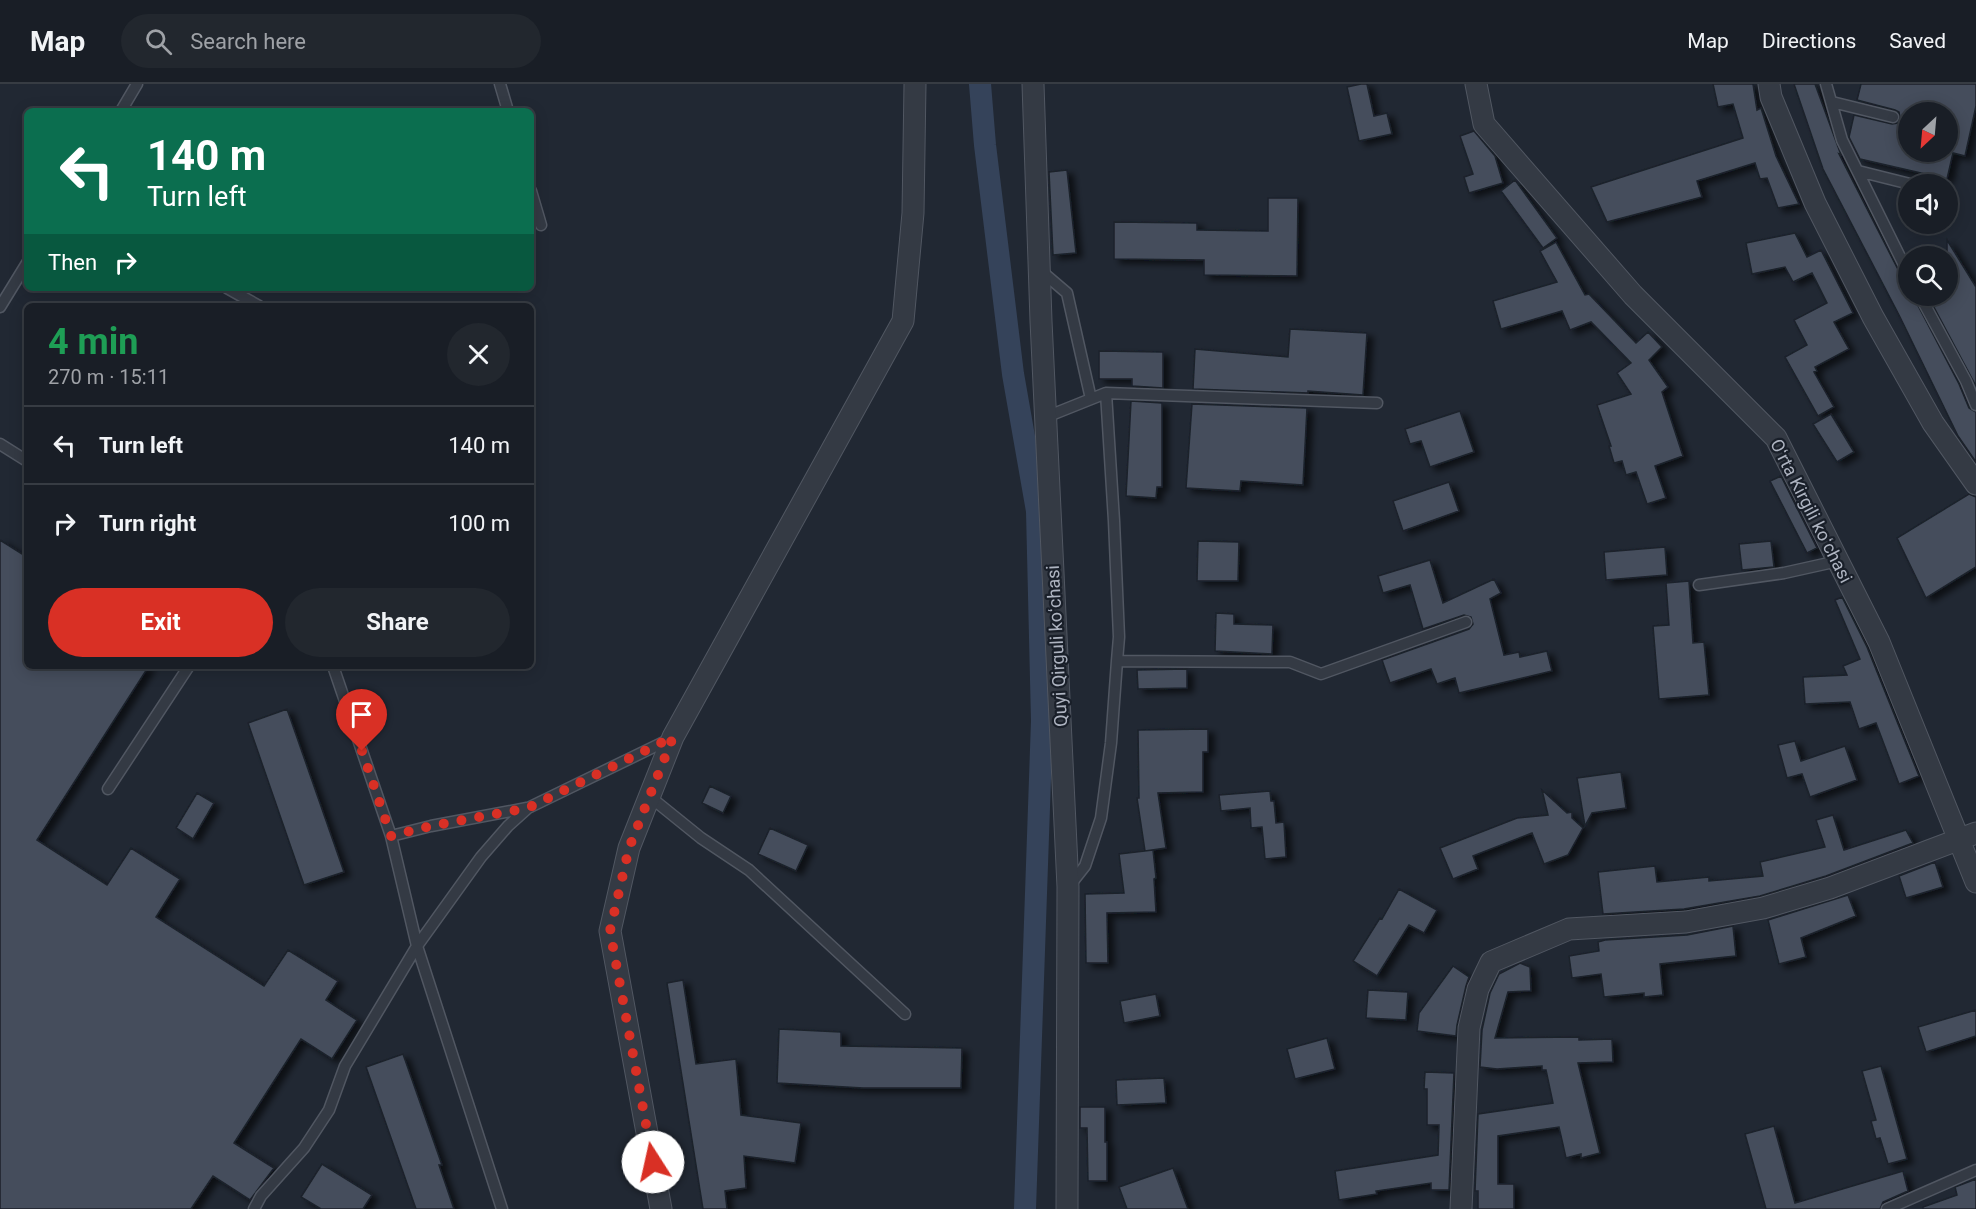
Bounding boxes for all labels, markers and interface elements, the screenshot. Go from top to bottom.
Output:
search box [121,14,541,68]
text: Map [30,25,85,58]
icon: search [142,25,175,58]
text: Search here [190,29,306,54]
text: Map [1687,29,1729,53]
text: Directions [1762,29,1856,53]
text: Saved [1889,29,1946,53]
north arrow [1898,102,1958,162]
map controls [1898,102,1958,306]
text: 140 m [147,131,266,180]
icon: left [48,132,126,210]
button: sound [1898,174,1958,234]
text: Turn left [147,181,247,213]
icon: right [109,246,142,279]
button: search [1898,246,1958,306]
text: Then [48,250,97,275]
text: 4 min [48,321,139,363]
button: close [447,323,510,386]
text: 270 m · 15:11 [48,365,169,389]
icon: left [48,429,81,462]
text: Turn left [99,433,183,458]
text: 140 m [448,433,510,458]
street label: Oʻrta Kirgili koʻchasi [1766,435,1857,586]
icon: right [48,507,81,540]
text: Turn right [99,511,196,536]
text: 100 m [448,511,510,536]
street label: Quyi Qirguli koʻchasi [1042,565,1071,727]
button: Exit [48,588,273,657]
button: Share [285,588,510,657]
pin [336,689,387,751]
icon: arrive [345,698,378,731]
position arrow [621,1130,685,1194]

